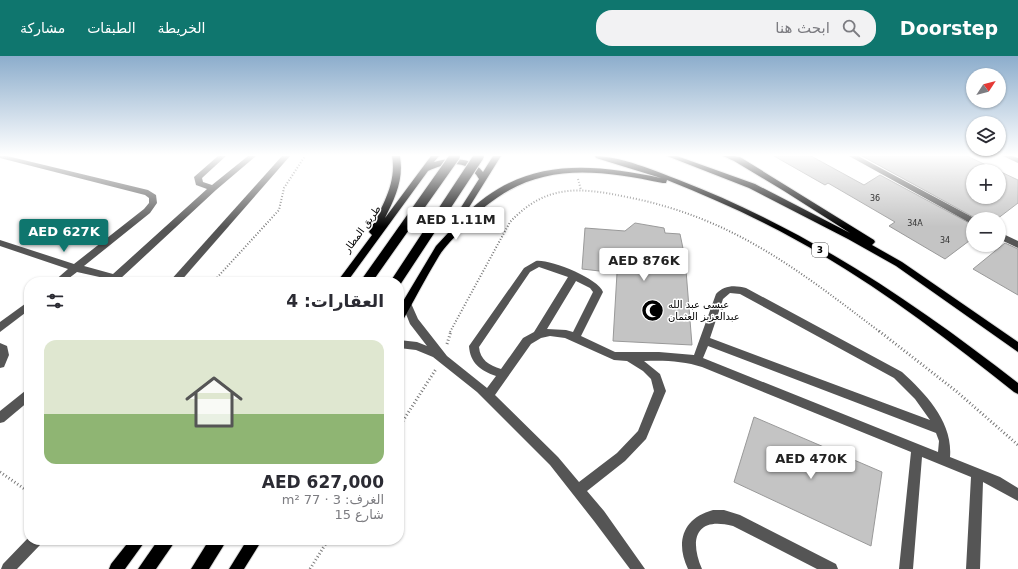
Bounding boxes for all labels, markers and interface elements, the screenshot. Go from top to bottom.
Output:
search box [596,10,876,46]
icon: search [840,17,862,39]
text: Doorstep [900,17,998,39]
text: ابحث هنا [775,19,830,37]
text: مشاركة [20,20,65,36]
text: الطبقات [87,20,136,36]
text: الخريطة [158,20,205,36]
north arrow [966,68,1006,108]
map controls [966,68,1006,252]
button: layers [966,116,1006,156]
button: + [966,164,1006,204]
house number: 36 [870,194,880,203]
street label: طريق المطار [341,203,383,255]
pin: AED 1.11M [410,207,502,241]
text: AED 1.11M [416,212,496,227]
button: − [966,212,1006,252]
pin: AED 627K [23,219,105,253]
house number: 34A [907,219,923,228]
text: AED 627K [28,224,100,239]
house number: 34 [940,236,950,245]
road number: 3 [812,243,828,257]
pin: AED 876K [603,248,685,282]
text: AED 876K [608,253,680,268]
icon: filters [44,290,66,312]
text: العقارات: 4 [286,291,384,311]
mosque icon: عيسى عبد الله عبدالعزيز العثمان [639,297,665,323]
place label: عيسى عبد الله عبدالعزيز العثمان [668,299,740,322]
icon: home [178,366,250,438]
pin: AED 470K [770,446,852,480]
text: AED 470K [775,451,847,466]
text: AED 627,000 [262,472,384,492]
text: الغرف: 3 · 77 m² [282,492,384,507]
text: شارع 15 [334,507,384,522]

